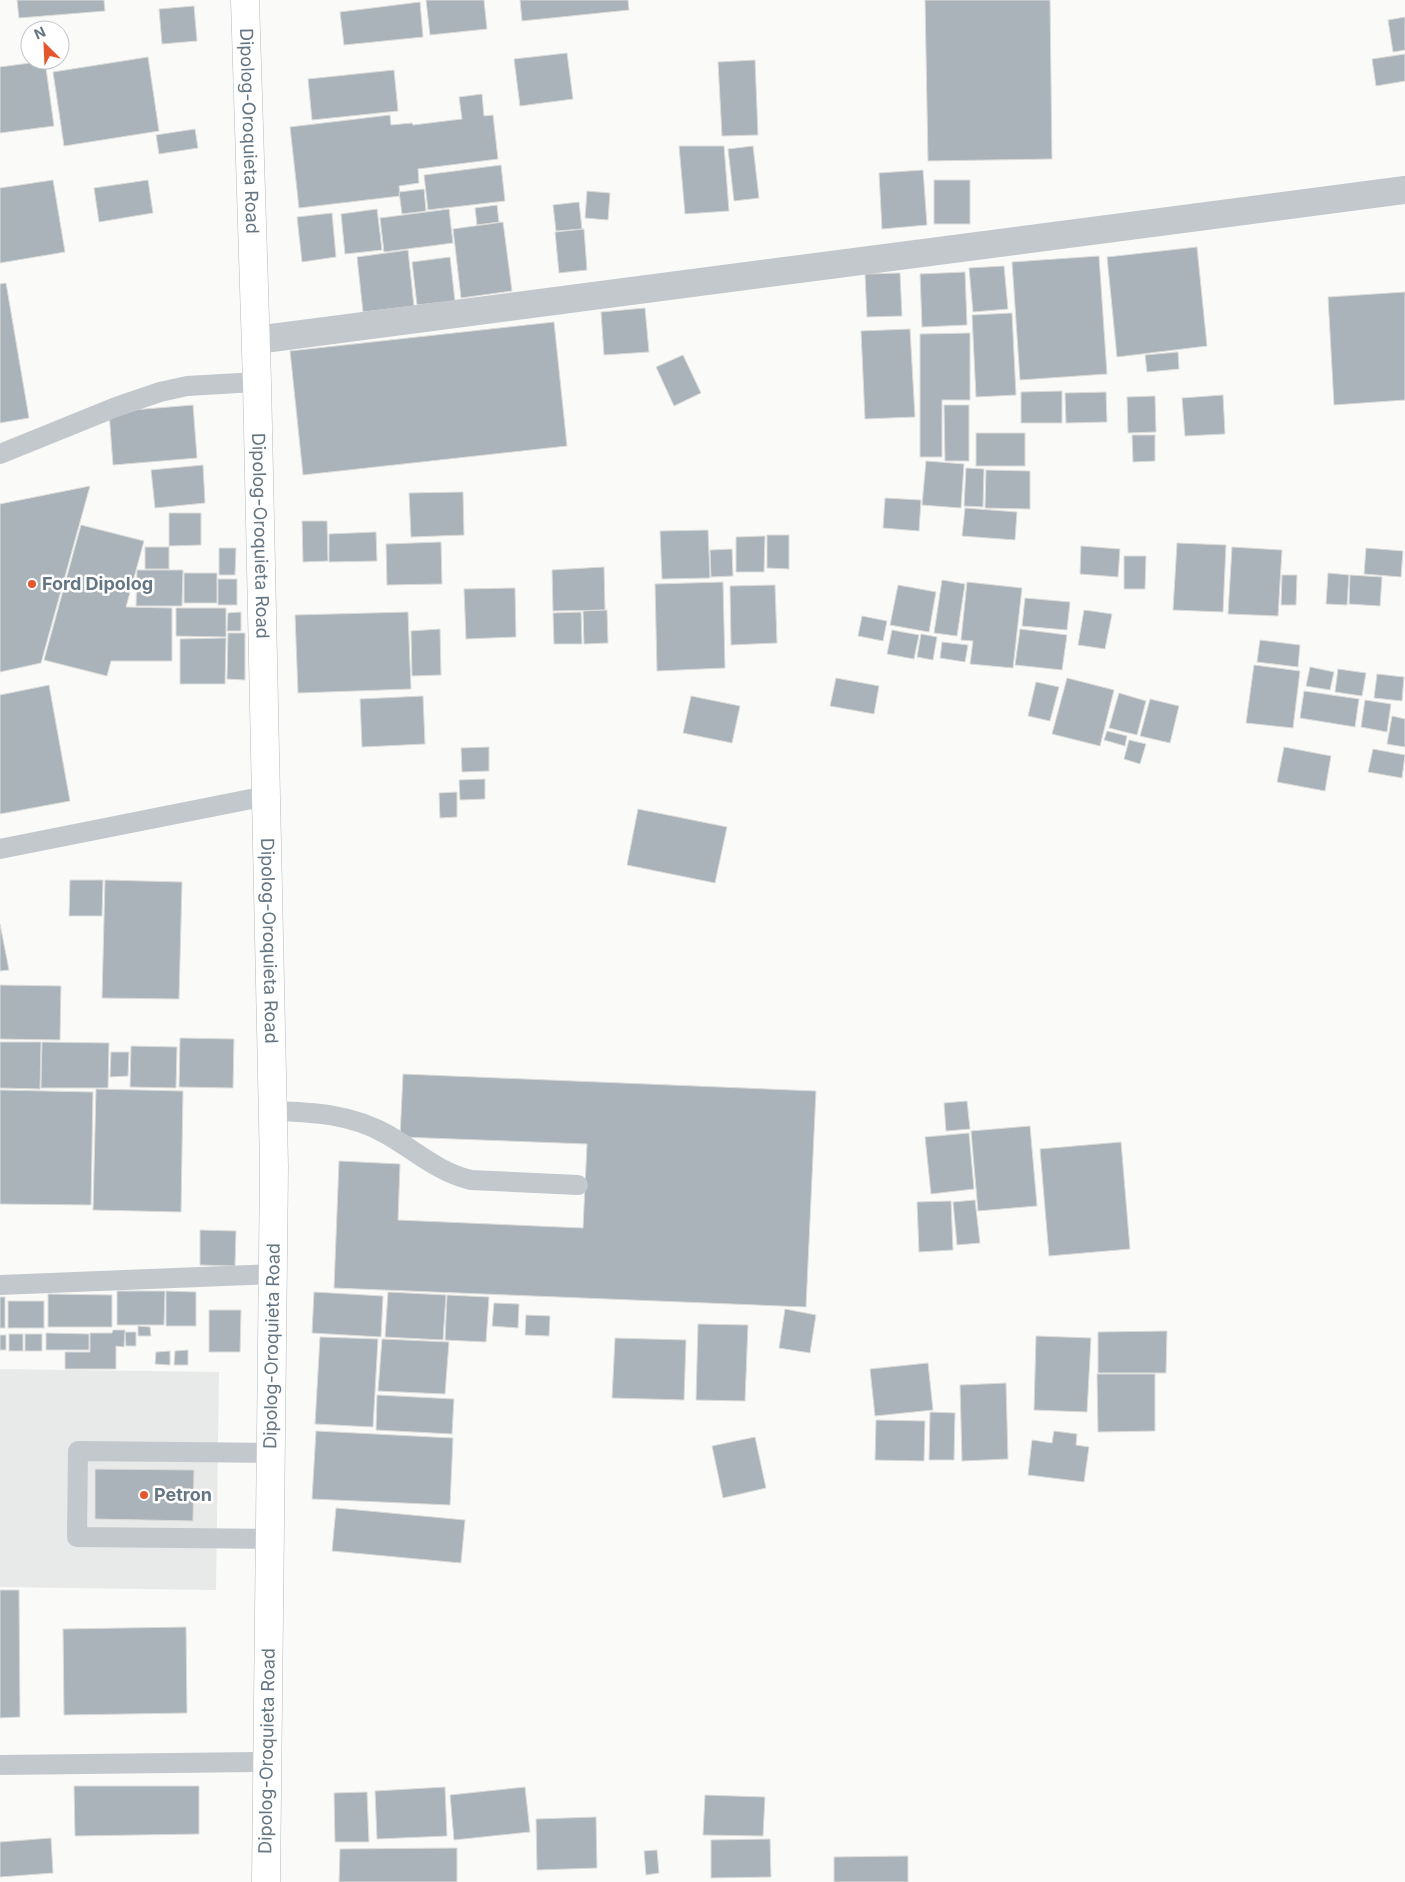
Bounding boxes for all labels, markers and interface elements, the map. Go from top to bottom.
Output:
north arrow [20,20,70,70]
text: N [31,23,48,43]
street label: Dipolog-Oroquieta Road [236,28,263,234]
street label: Dipolog-Oroquieta Road [248,433,274,639]
place label: Ford Dipolog [42,573,153,594]
marker: Ford Dipolog [26,578,38,590]
street label: Dipolog-Oroquieta Road [257,838,282,1044]
street label: Dipolog-Oroquieta Road [259,1243,284,1449]
place label: Petron [154,1484,212,1505]
marker: Petron [138,1489,150,1501]
street label: Dipolog-Oroquieta Road [254,1648,279,1854]

